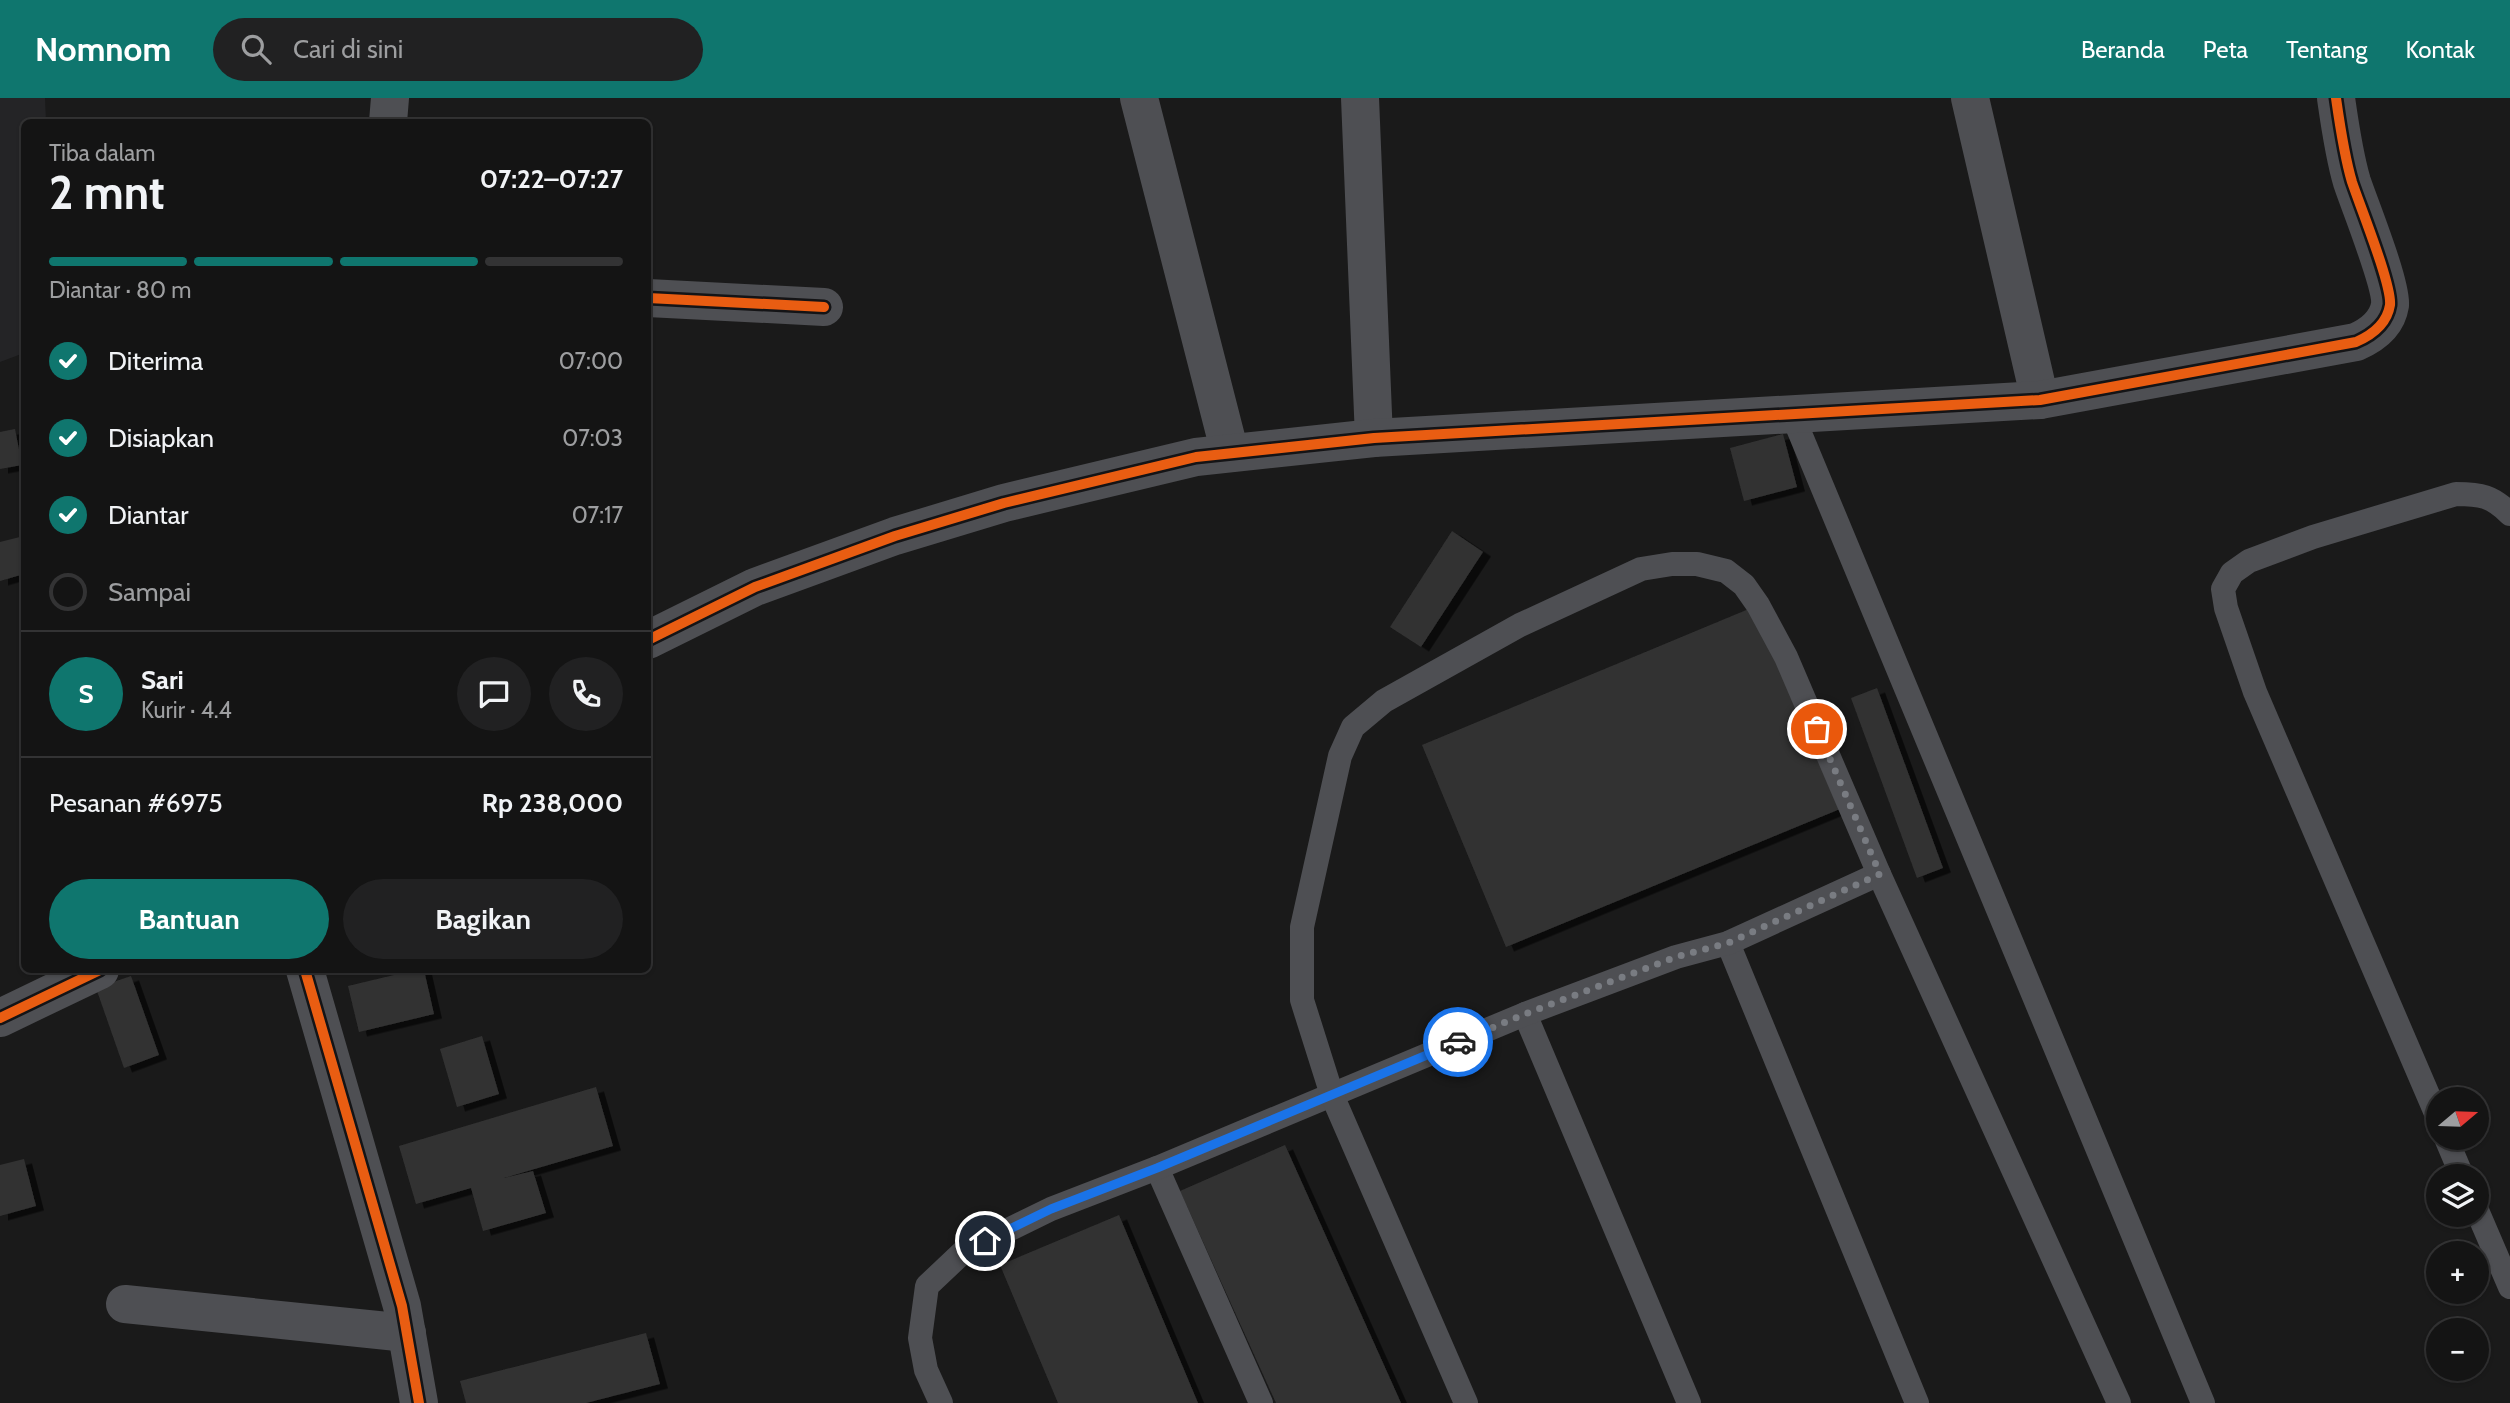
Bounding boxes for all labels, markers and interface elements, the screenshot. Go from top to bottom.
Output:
search box [213,18,703,81]
text: Nomnom [35,29,171,69]
icon: search [237,30,275,68]
text: Cari di sini [293,33,403,65]
text: Beranda [2081,35,2165,64]
text: Peta [2203,35,2248,64]
text: Tentang [2286,35,2367,64]
text: Kontak [2405,35,2475,64]
text: Tiba dalam [49,139,155,167]
text: 07:22–07:27 [480,163,623,195]
text: 2 mnt [49,165,165,221]
text: Diantar · 80 m [49,276,191,304]
icon: check [49,342,87,380]
text: Diterima [108,345,203,377]
text: 07:00 [559,347,623,375]
icon: check [49,419,87,457]
text: Disiapkan [108,422,214,454]
text: 07:03 [562,424,623,452]
icon: check [49,496,87,534]
text: Diantar [108,499,189,531]
text: 07:17 [572,501,623,529]
text: Sampai [108,576,191,608]
button: chat [457,657,531,731]
button: phone [549,657,623,731]
text: Sari [141,664,184,696]
text: S [78,678,94,710]
text: Kurir · 4.4 [141,696,232,724]
pin [1787,699,1847,759]
icon: bag [1798,710,1836,748]
text: Pesanan #6975 [49,787,222,819]
text: Rp 238,000 [482,787,623,819]
button: Bantuan [49,879,329,959]
button: Bagikan [343,879,623,959]
courier [1423,1007,1493,1077]
icon: car [1439,1023,1477,1061]
north arrow [2426,1087,2488,1150]
map controls [2426,1087,2489,1381]
button: layers [2426,1164,2489,1227]
pin [955,1211,1015,1271]
icon: home [966,1222,1004,1260]
button: + [2426,1241,2489,1304]
button: − [2426,1318,2489,1381]

